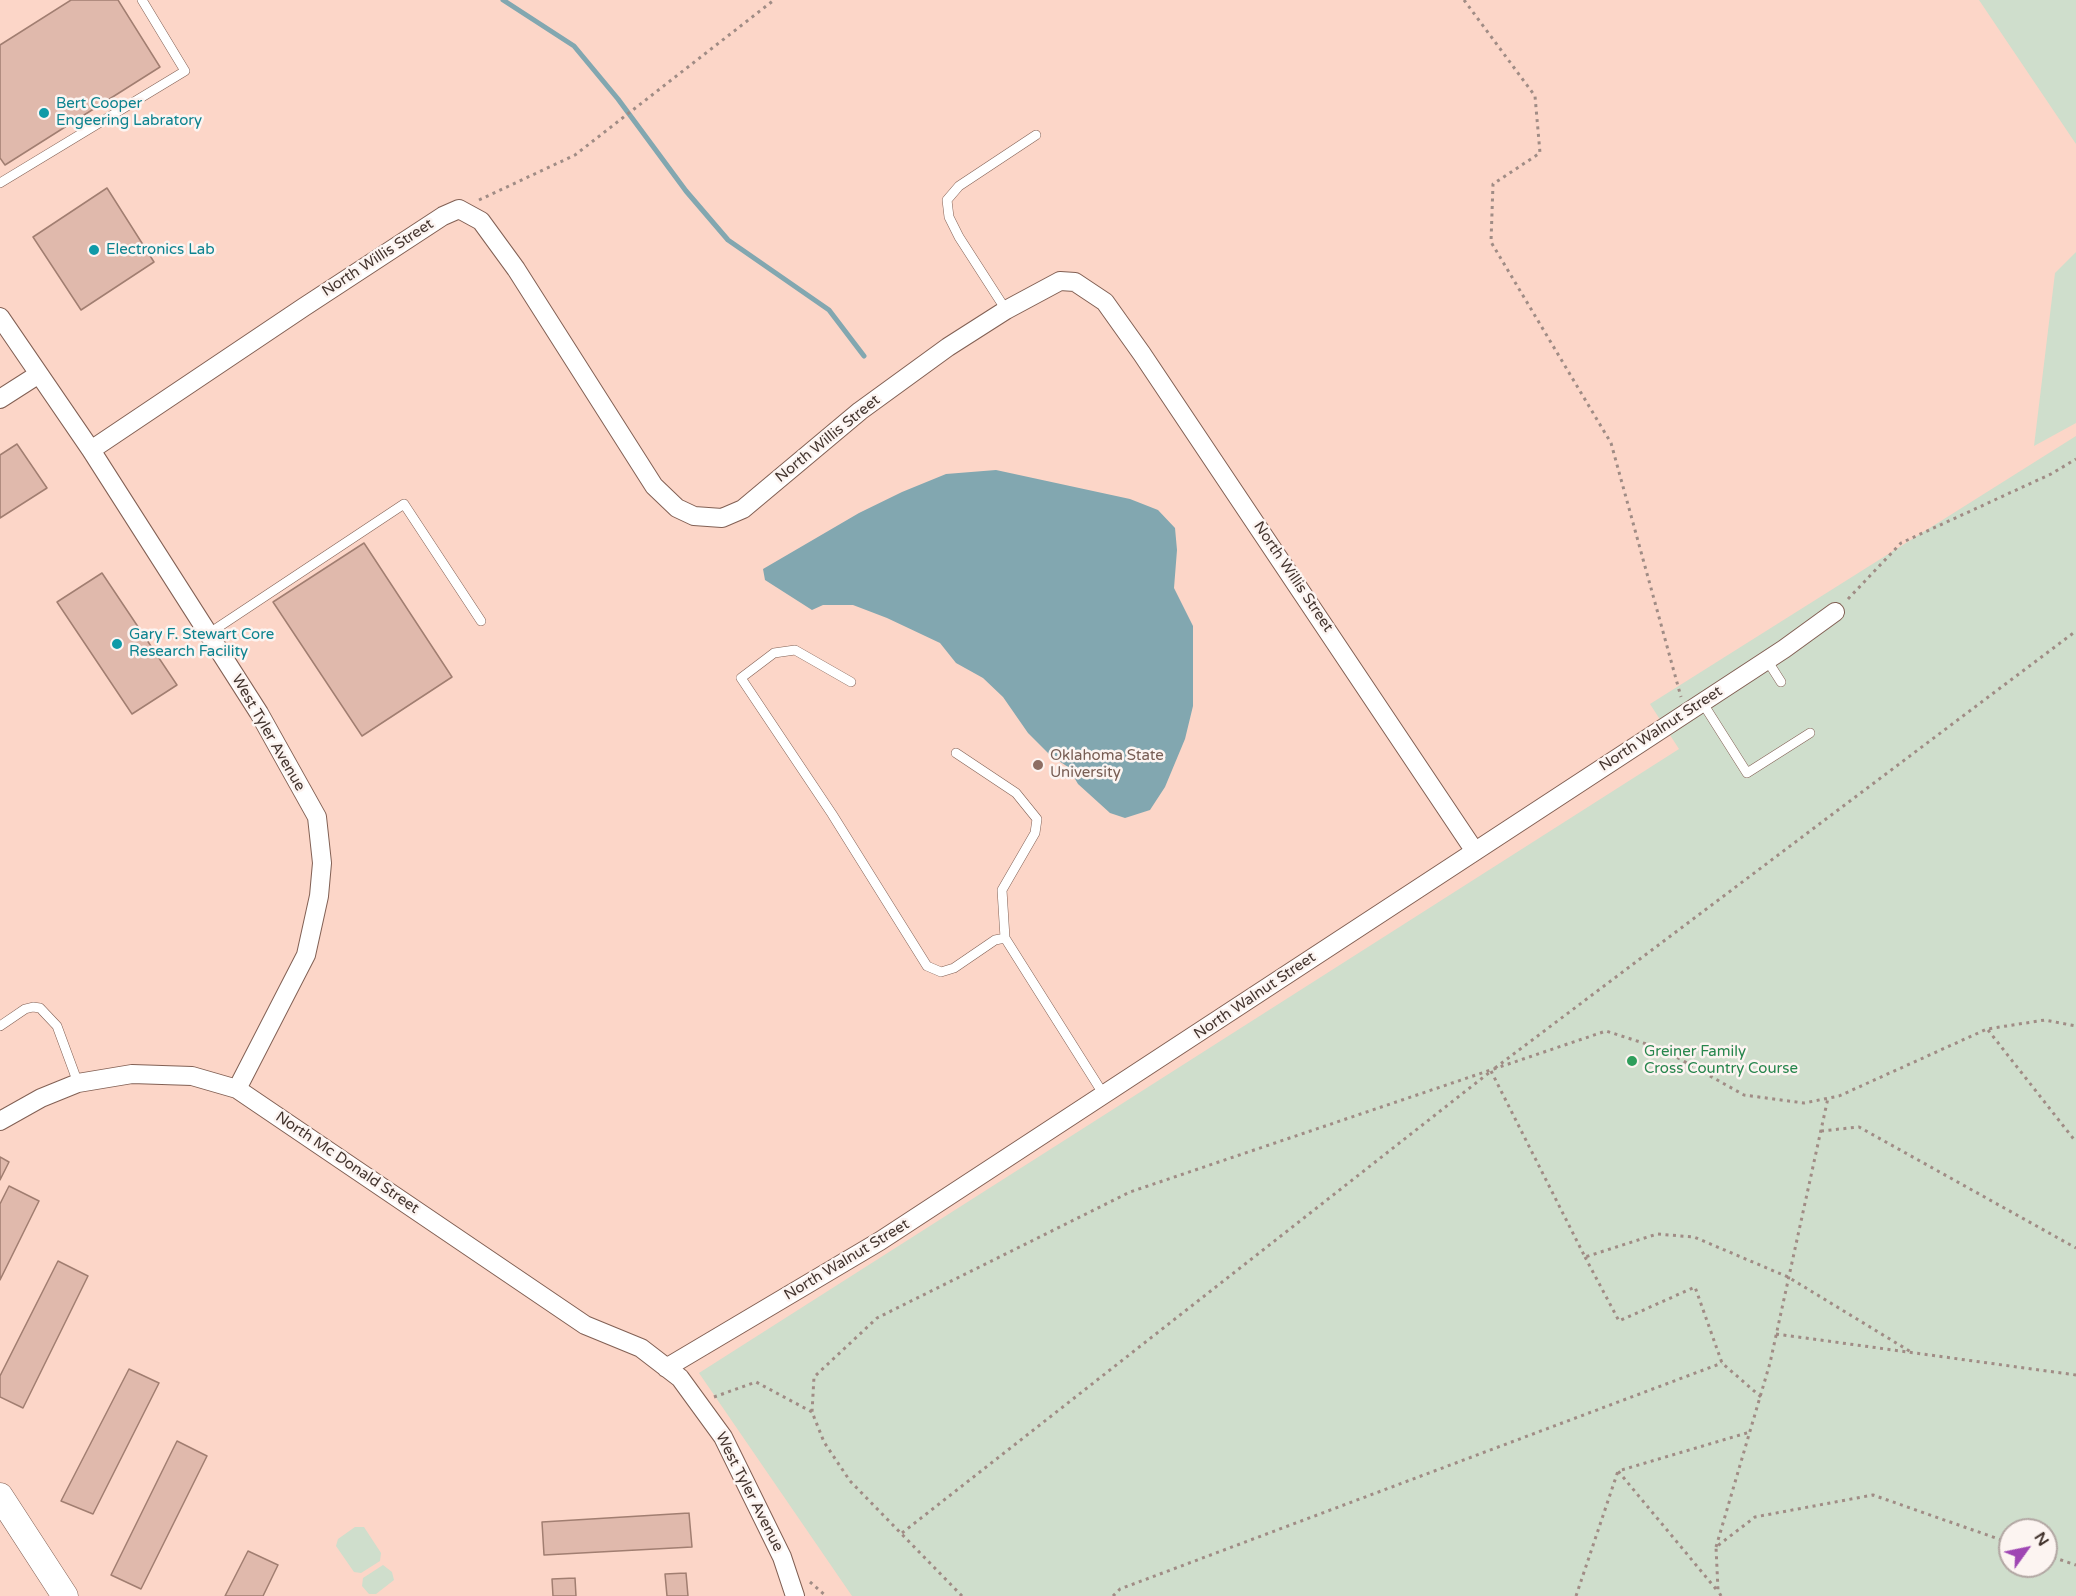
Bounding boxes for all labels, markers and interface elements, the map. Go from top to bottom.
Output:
place label: Bert Cooper Engeering Labratory [56,95,202,130]
marker: Bert Cooper Engeering Labratory [37,106,51,120]
street label: North Willis Street [319,215,437,301]
place label: Electronics Lab [106,241,215,259]
marker: Electronics Lab [87,243,101,257]
street label: North Willis Street [772,391,884,487]
street label: North Willis Street [1249,518,1337,636]
place label: Gary F. Stewart Core Research Facility [129,626,274,661]
marker: Gary F. Stewart Core Research Facility [110,637,124,651]
street label: West Tyler Avenue [227,672,309,794]
street label: North Walnut Street [1596,683,1726,775]
place label: Oklahoma State University [1050,747,1164,782]
marker: Oklahoma State University [1031,758,1045,772]
street label: North Walnut Street [1191,949,1319,1043]
place label: Greiner Family Cross Country Course [1644,1043,1798,1078]
marker: Greiner Family Cross Country Course [1625,1054,1639,1068]
street label: North Mc Donald Street [272,1108,422,1218]
street label: North Walnut Street [781,1215,913,1305]
street label: West Tyler Avenue [711,1429,787,1555]
north arrow [1998,1518,2058,1578]
text: N [2030,1528,2053,1550]

